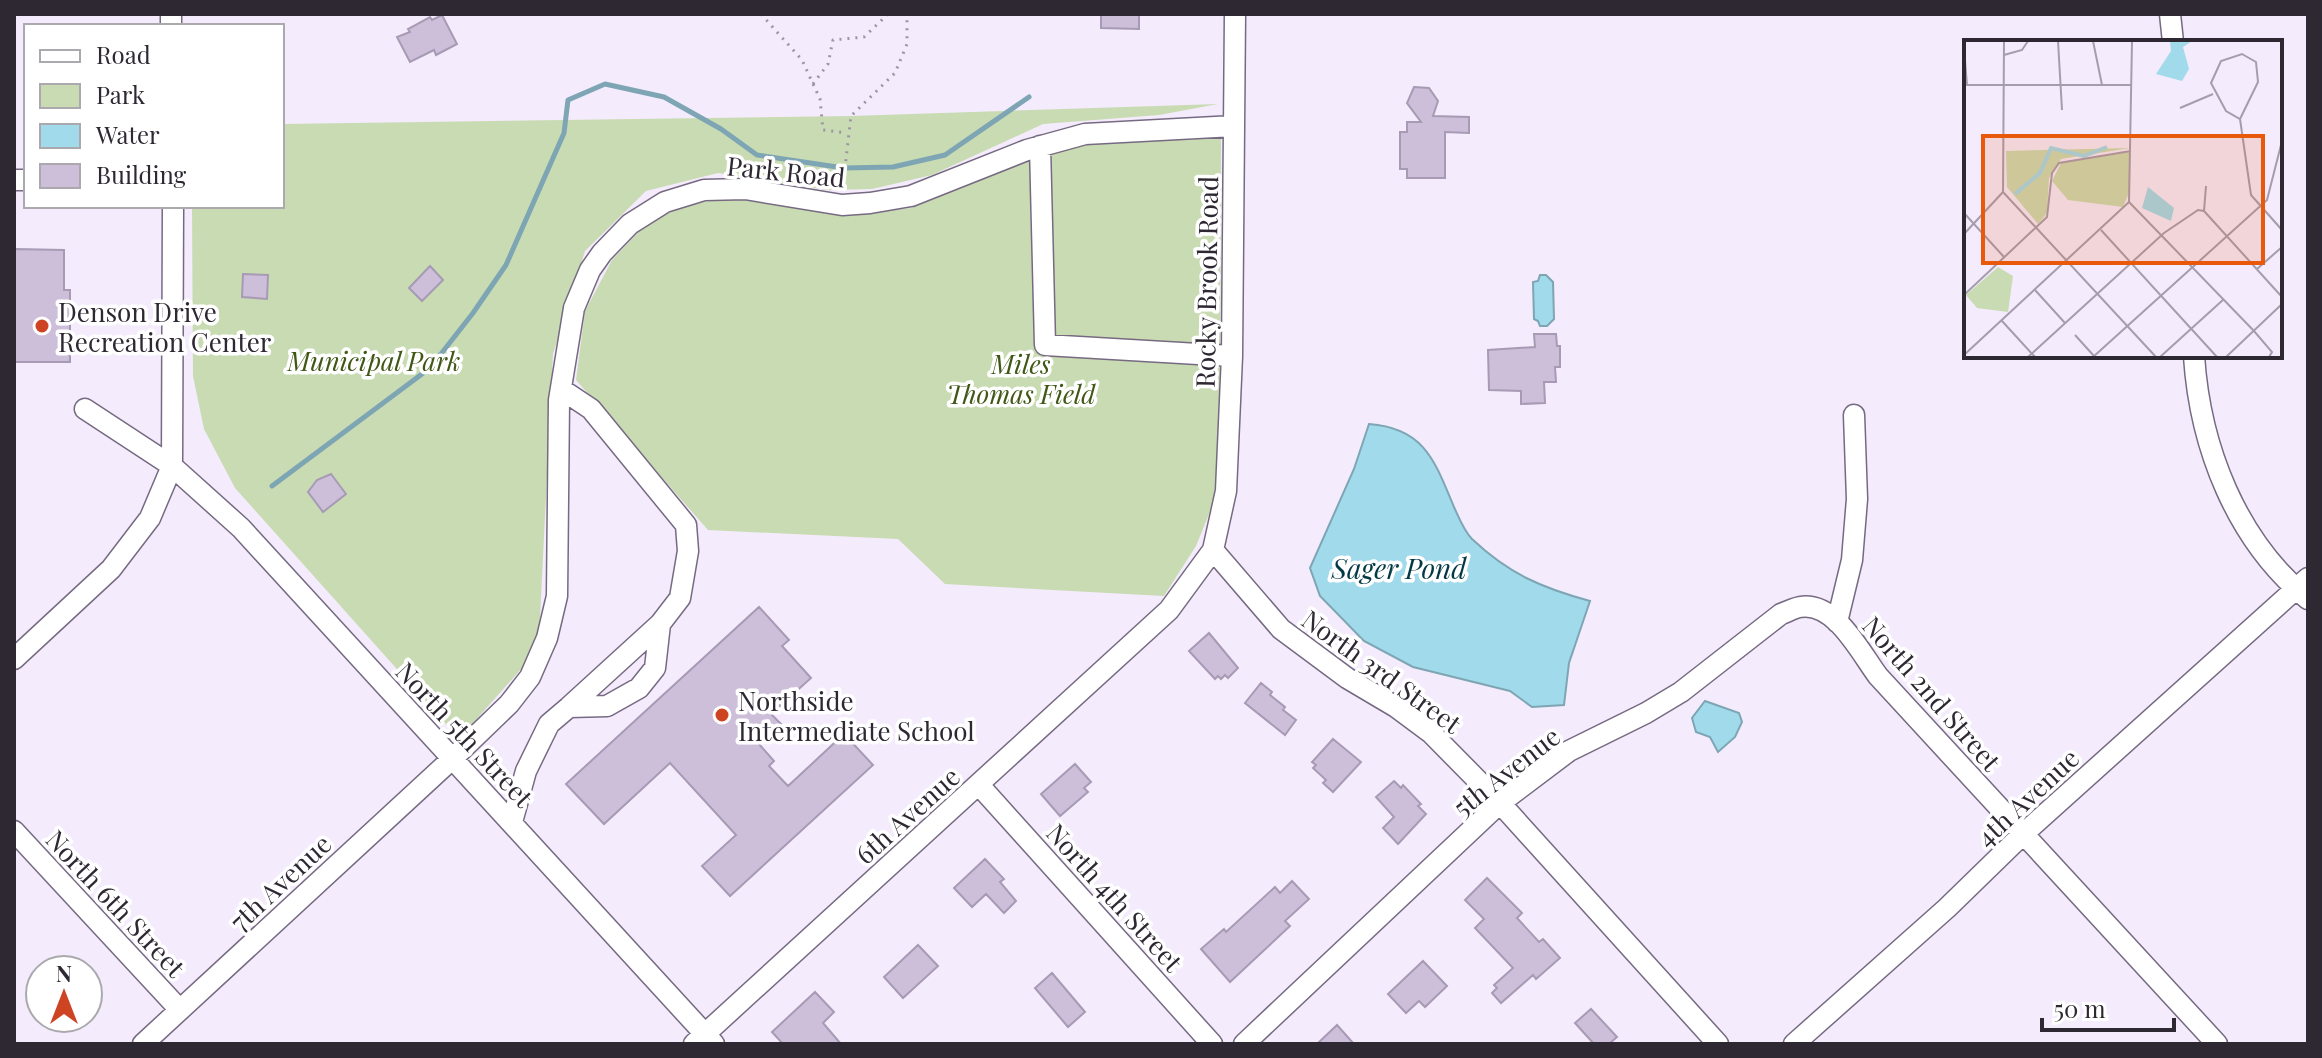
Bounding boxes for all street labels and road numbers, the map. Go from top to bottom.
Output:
street label: Park Road [725,147,847,195]
street label: Rocky Brook Road [1187,176,1225,388]
street label: North 3rd Street [1295,601,1469,741]
street label: North 2nd Street [1855,608,2009,778]
street label: North 5th Street [389,654,542,815]
street label: 5th Avenue [1445,718,1567,824]
street label: 4th Avenue [1968,740,2086,854]
street label: 6th Avenue [847,759,967,871]
street label: North 4th Street [1039,816,1191,979]
street label: North 6th Street [40,823,192,983]
street label: 7th Avenue [222,826,338,938]

